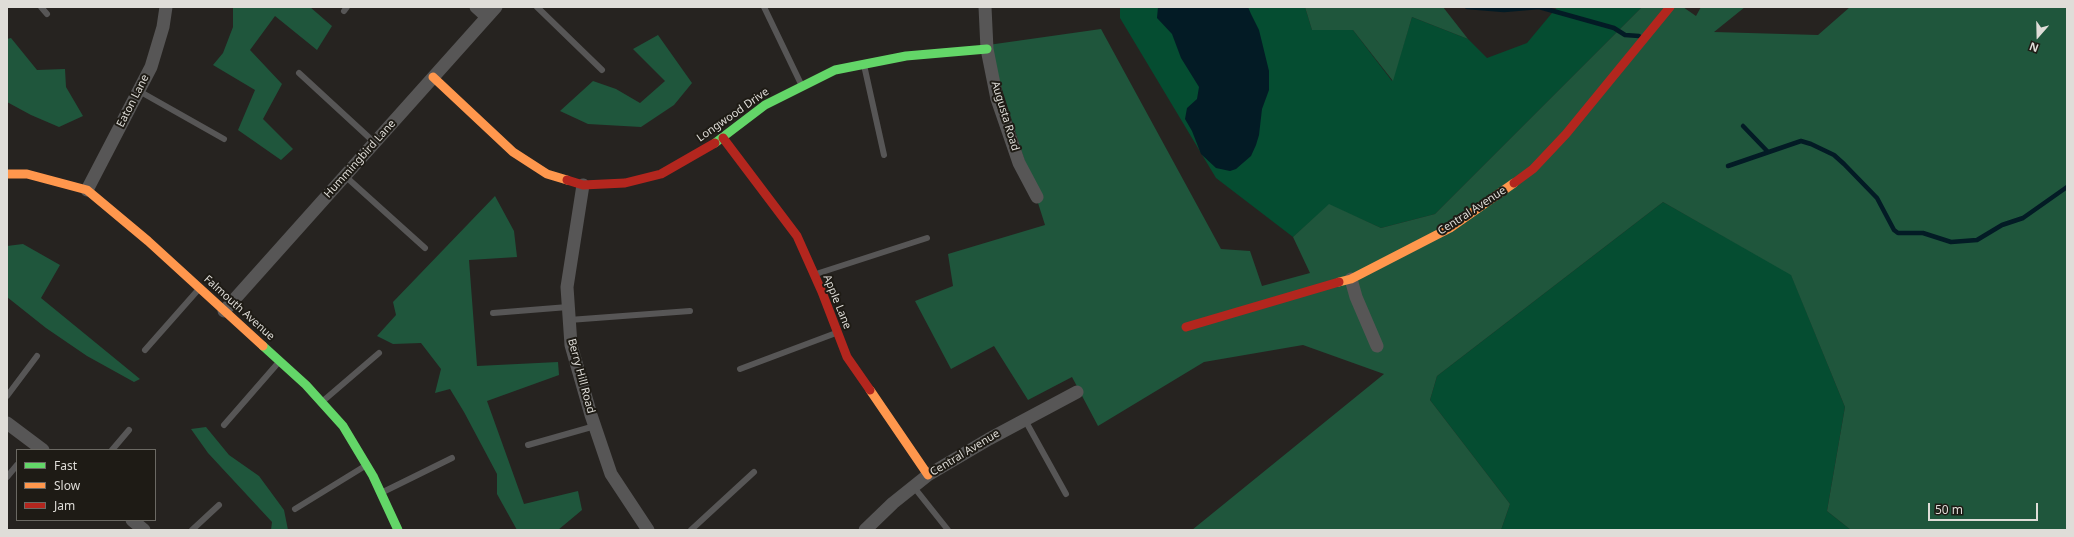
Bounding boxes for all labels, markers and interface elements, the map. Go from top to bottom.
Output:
north arrow [2018,16,2058,56]
text: N [2027,39,2041,56]
street label: Eaton Lane [114,72,152,130]
street label: Augusta Road [988,80,1022,152]
street label: Longwood Drive [694,85,772,145]
street label: Hummingbird Lane [322,117,398,201]
street label: Central Avenue [1435,184,1509,238]
street label: Falmouth Avenue [201,273,277,343]
street label: Apple Lane [820,273,854,331]
street label: Berry Hill Road [565,337,597,415]
street label: Central Avenue [928,427,1002,479]
legend [16,449,156,521]
text: Fast [54,457,77,474]
text: Slow [54,477,80,494]
scale bar [1930,495,2040,521]
text: Jam [54,497,75,514]
text: 50 m [1935,501,1963,518]

